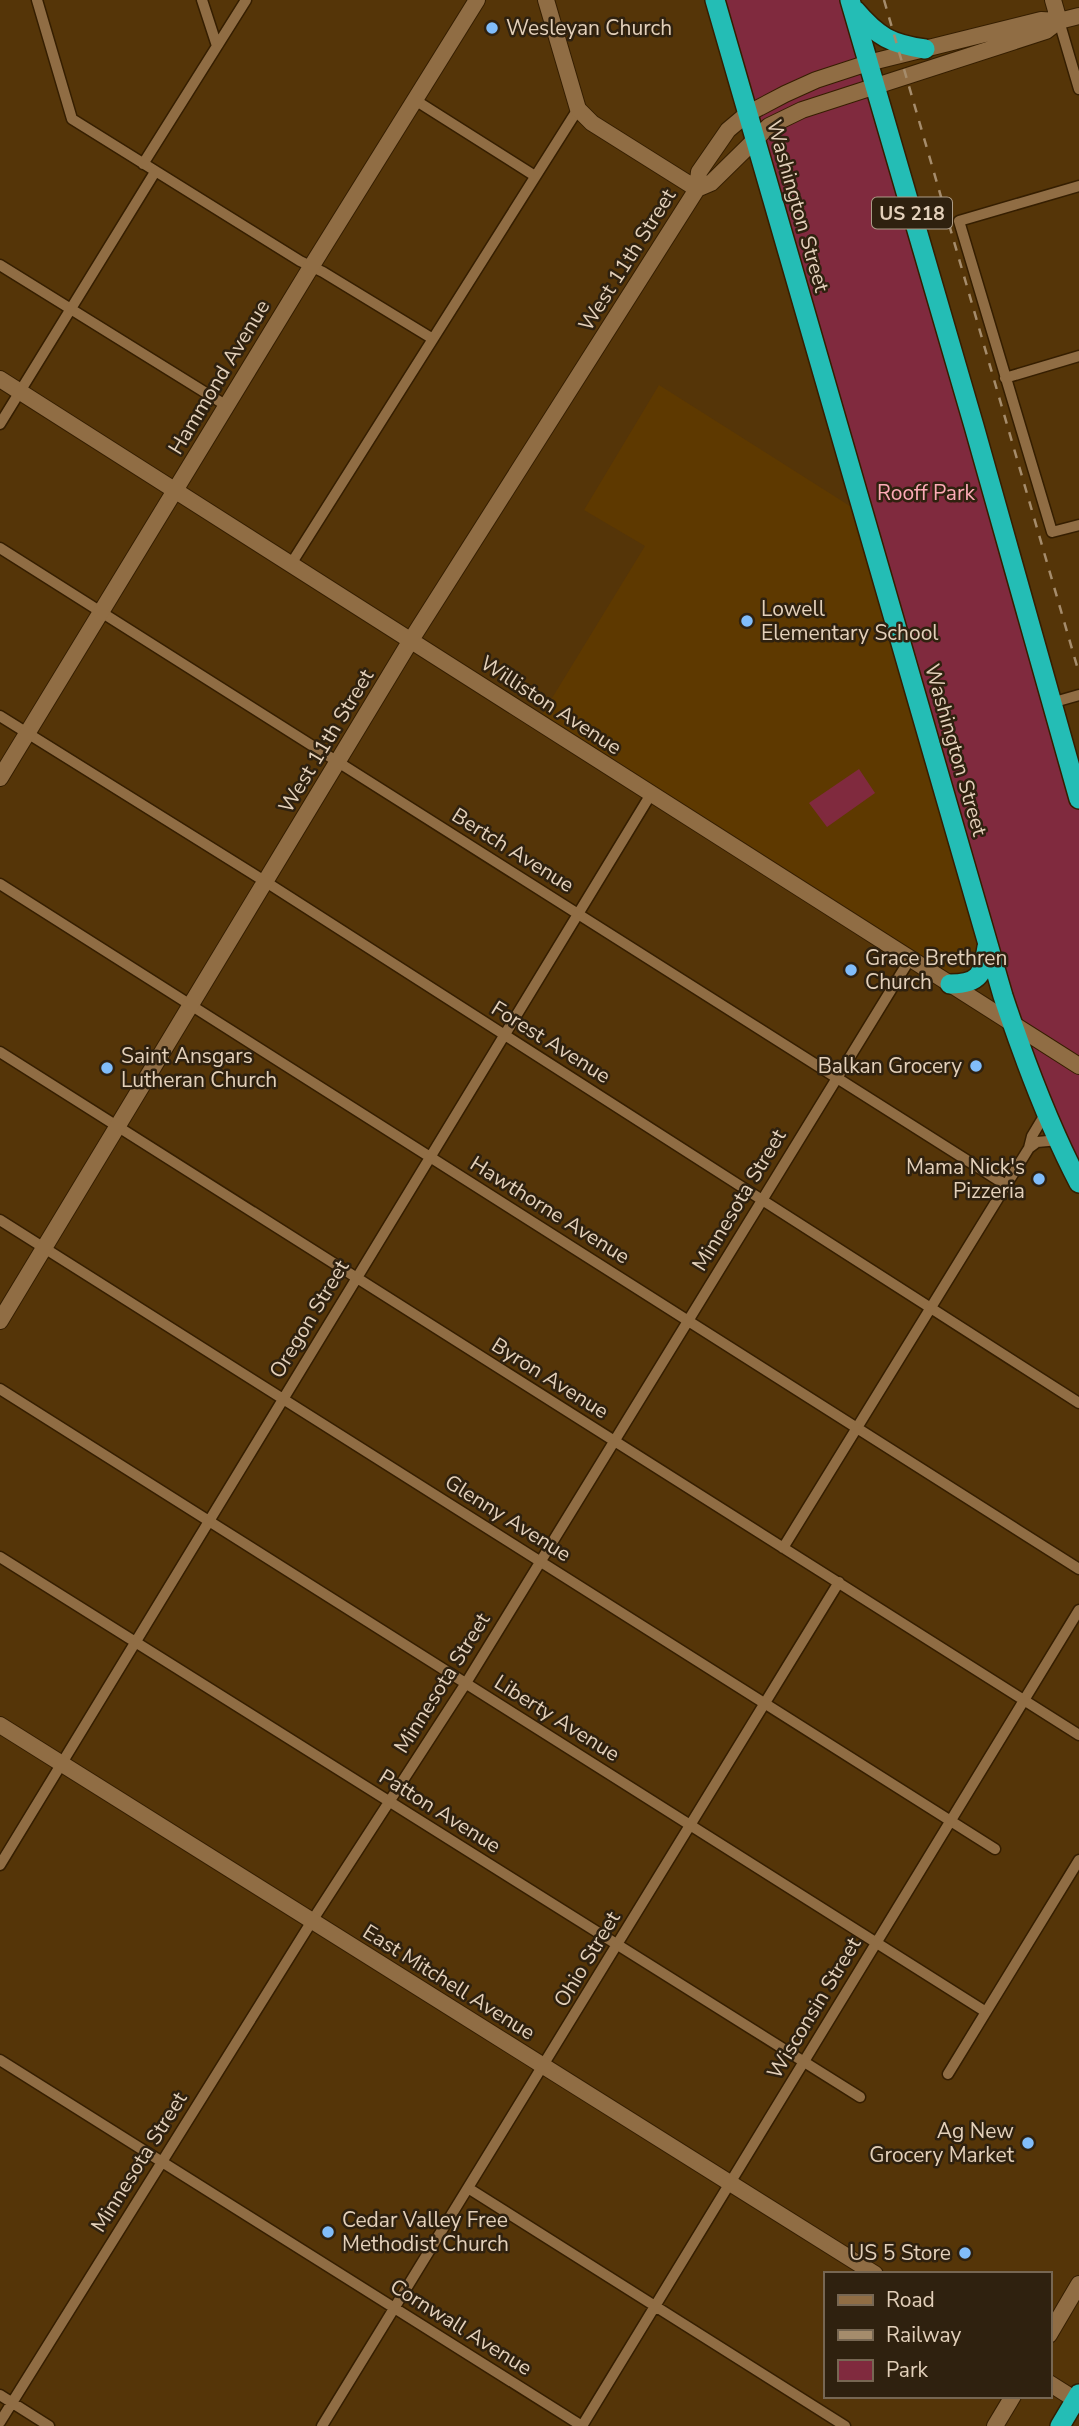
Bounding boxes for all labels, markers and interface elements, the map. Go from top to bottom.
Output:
place label: Wesleyan Church [506,14,672,42]
marker: Wesleyan Church [484,20,500,36]
street label: Washington Street [760,117,836,296]
street label: West 11th Street [572,183,682,337]
road number: US 218 [872,197,952,228]
street label: Hammond Avenue [162,294,276,460]
park label: Rooff Park [877,479,976,507]
place label: Lowell Elementary School [761,595,939,647]
marker: Lowell Elementary School [739,613,755,629]
street label: Williston Avenue [475,649,627,761]
street label: Washington Street [918,661,994,840]
street label: West 11th Street [272,663,380,818]
street label: Bertch Avenue [447,801,579,899]
place label: Grace Brethren Church [865,944,1007,996]
marker: Grace Brethren Church [843,962,859,978]
street label: Forest Avenue [486,994,616,1090]
place label: Saint Ansgars Lutheran Church [121,1042,277,1094]
place label: Balkan Grocery [818,1052,962,1080]
marker: Balkan Grocery [968,1058,984,1074]
marker: Saint Ansgars Lutheran Church [99,1060,115,1076]
street label: Minnesota Street [686,1123,793,1276]
street label: Hawthorne Avenue [465,1150,635,1270]
place label: Mama Nick's Pizzeria [906,1153,1025,1205]
marker: Mama Nick's Pizzeria [1031,1171,1047,1187]
street label: Oregon Street [263,1254,356,1383]
street label: Byron Avenue [486,1331,614,1425]
street label: Glenny Avenue [440,1468,576,1568]
street label: Minnesota Street [388,1607,497,1759]
street label: Liberty Avenue [489,1668,625,1768]
street label: Patton Avenue [374,1762,506,1860]
street label: Ohio Street [547,1905,627,2012]
street label: East Mitchell Avenue [358,1918,540,2046]
street label: Wisconsin Street [761,1931,868,2084]
street label: Minnesota Street [85,2086,194,2238]
place label: Ag New Grocery Market [869,2117,1015,2169]
marker: Ag New Grocery Market [1020,2135,1036,2151]
place label: Cedar Valley Free Methodist Church [342,2206,509,2258]
marker: Cedar Valley Free Methodist Church [320,2224,336,2240]
place label: US 5 Store [849,2239,951,2267]
marker: US 5 Store [957,2245,973,2261]
street label: Cornwall Avenue [385,2272,537,2382]
legend [824,2272,1051,2398]
text: Road [886,2286,935,2314]
text: Railway [886,2321,961,2349]
text: Park [886,2356,928,2384]

